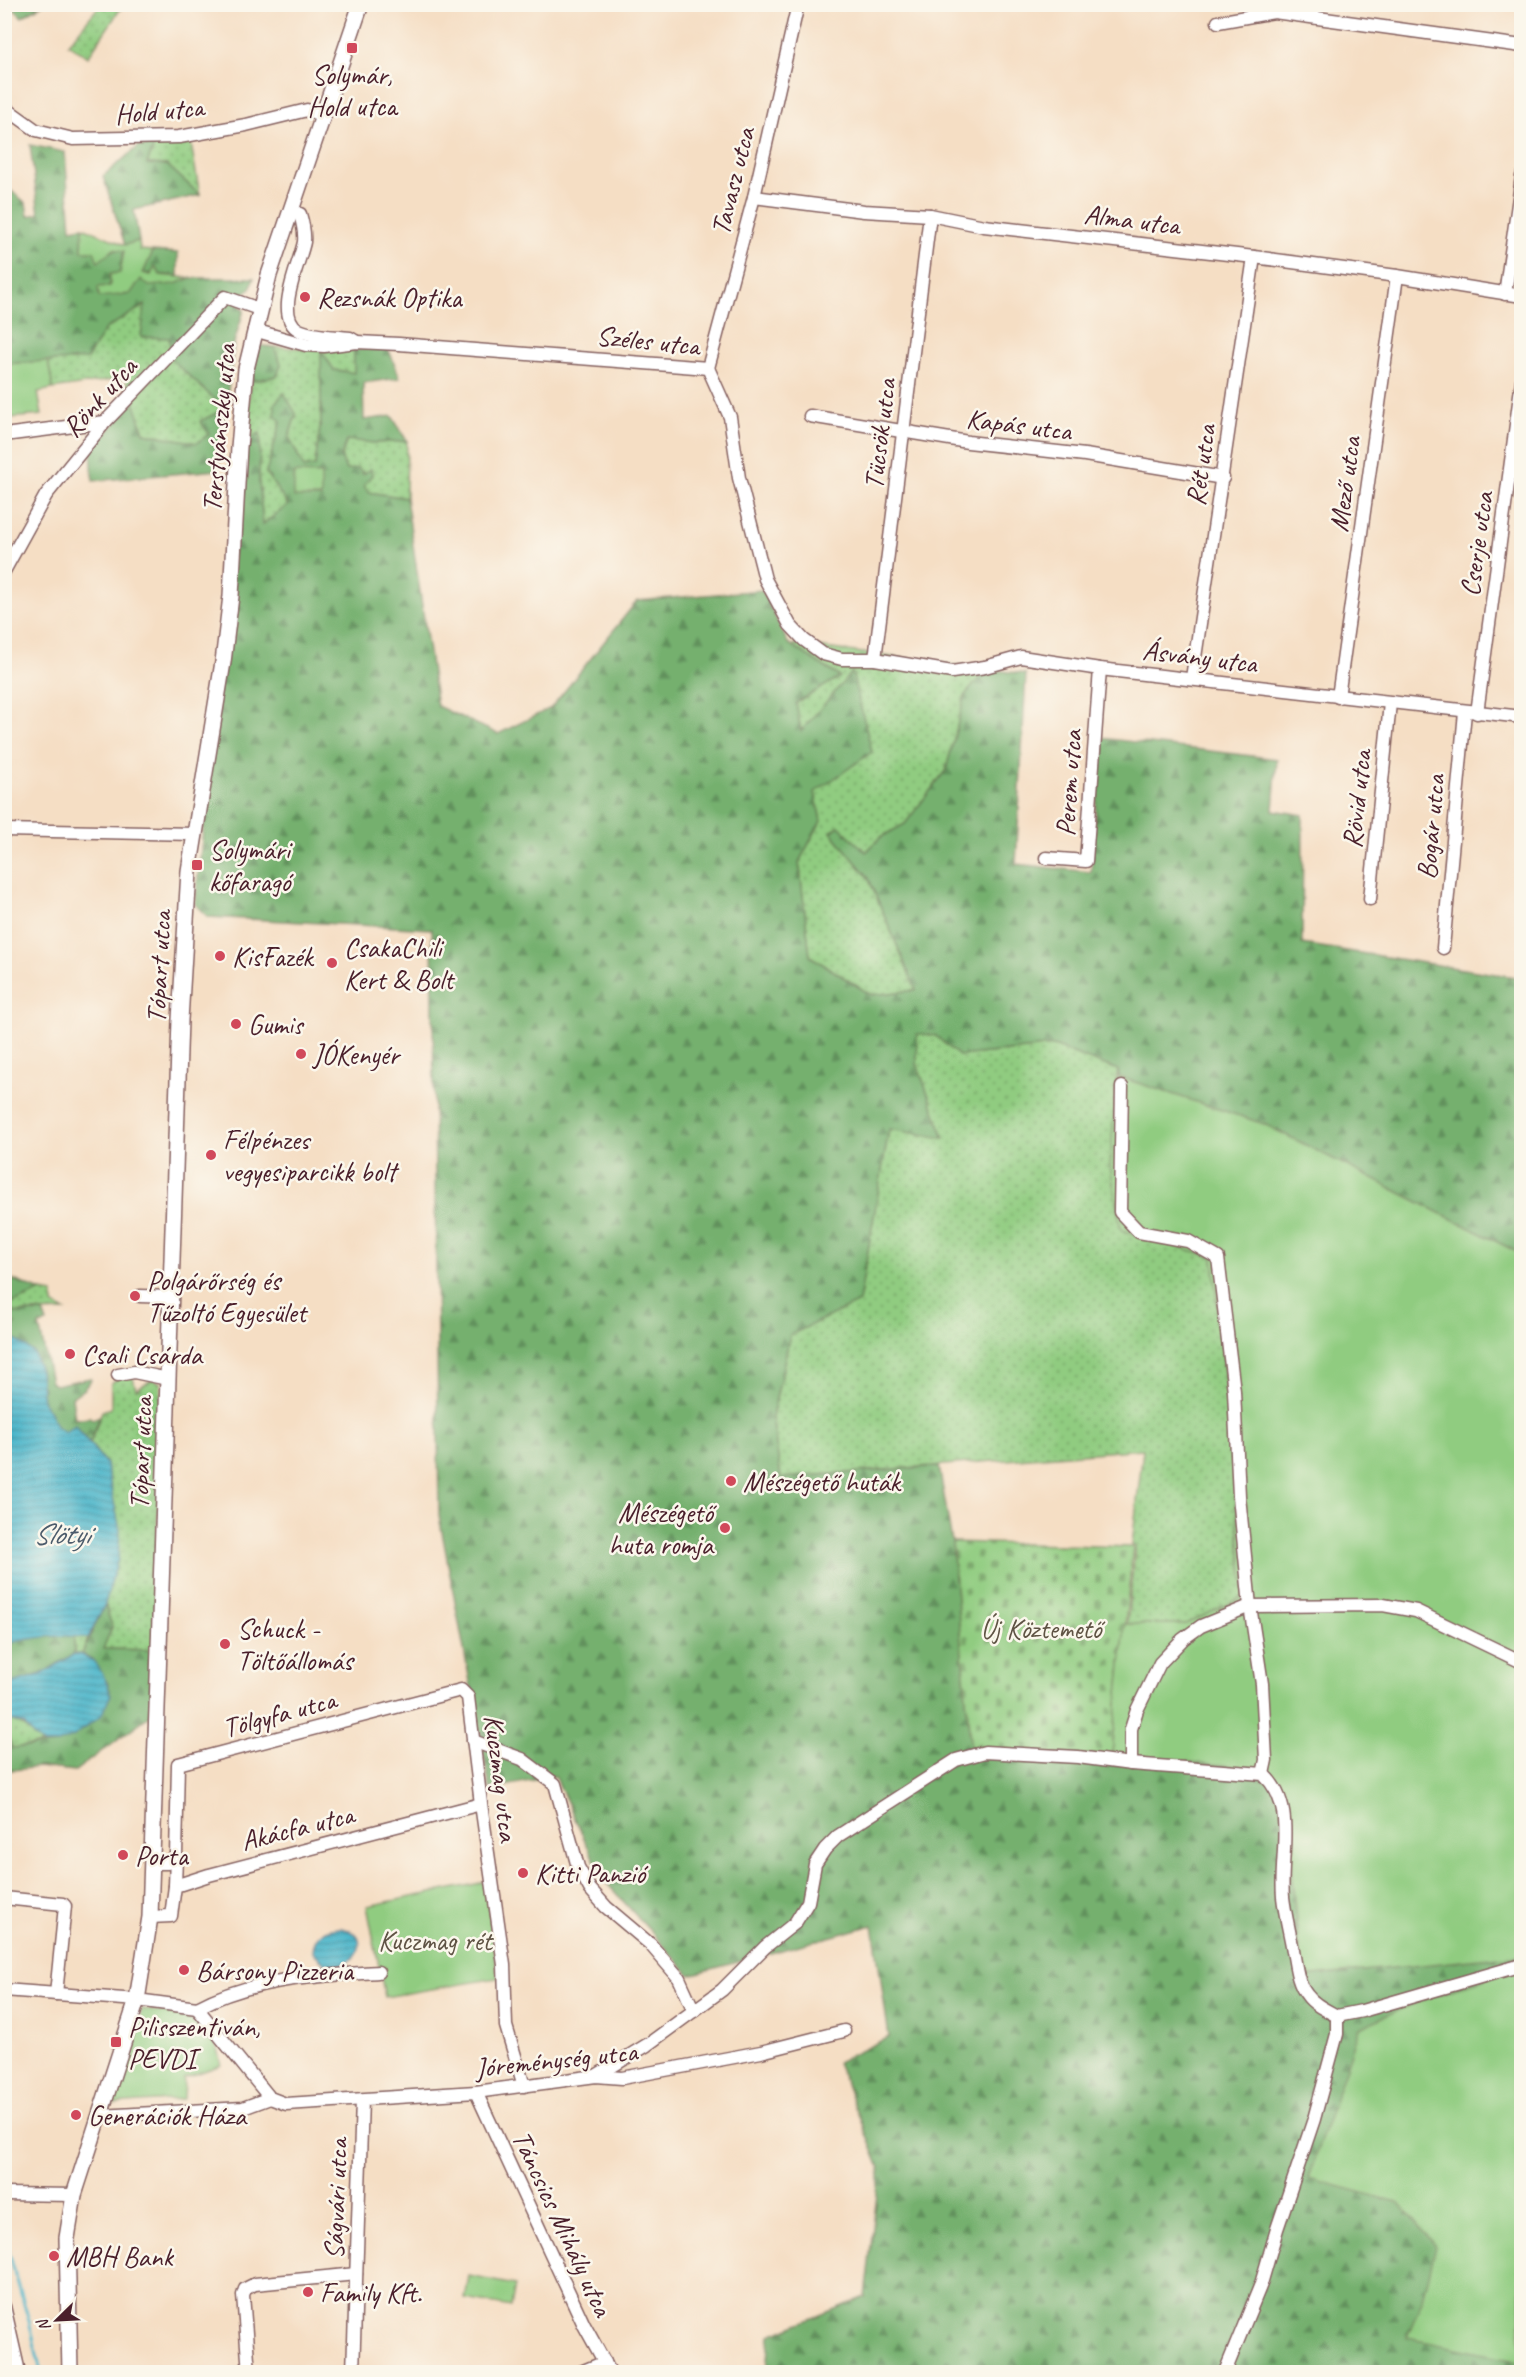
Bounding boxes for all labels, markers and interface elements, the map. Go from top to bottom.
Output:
marker: Solymár, Hold utca [345,41,359,55]
place label: Solymár, Hold utca [307,57,399,124]
street label: Hold utca [113,89,208,132]
street label: Tavasz utca [702,122,763,238]
street label: Alma utca [1082,196,1184,243]
place label: Rezsnák Optika [317,280,463,315]
marker: Rezsnák Optika [298,290,312,304]
street label: Széles utca [595,318,704,364]
street label: Terstyánszky utca [194,341,243,513]
street label: Rönk utca [54,349,145,444]
street label: Tücsök utca [855,375,904,491]
street label: Kapás utca [964,401,1075,449]
street label: Rét utca [1177,421,1224,508]
street label: Mező utca [1321,433,1369,534]
street label: Cserje utca [1452,488,1501,598]
street label: Ásvány utca [1141,632,1261,681]
street label: Perem utca [1047,727,1090,837]
street label: Rövid utca [1334,746,1379,850]
street label: Bogár utca [1408,772,1453,881]
place label: Solymári kőfaragó [209,832,294,899]
marker: Solymári kőfaragó [190,858,204,872]
street label: Tópart utca [138,907,179,1024]
place label: CsakaChili Kert & Bolt [344,930,456,997]
place label: KisFazék [232,939,315,974]
marker: KisFazék [213,949,227,963]
marker: CsakaChili Kert & Bolt [325,956,339,970]
place label: Gumis [248,1007,305,1042]
marker: Gumis [229,1017,243,1031]
place label: JÓKenyér [311,1037,402,1072]
marker: JÓKenyér [294,1047,308,1061]
place label: Félpénzes vegyesiparcikk bolt [223,1122,400,1189]
marker: Félpénzes vegyesiparcikk bolt [204,1148,218,1162]
place label: Polgárőrség és Tűzoltó Egyesület [147,1263,309,1330]
marker: Polgárőrség és Tűzoltó Egyesület [128,1289,142,1303]
place label: Csali Csárda [82,1337,204,1372]
marker: Csali Csárda [63,1347,77,1361]
street label: Tópart utca [121,1394,160,1510]
place label: Mészégető huták [743,1464,903,1499]
marker: Mészégető huták [724,1474,738,1488]
place label: Mészégető huta romja [609,1495,717,1562]
water label: Slötyi [33,1515,97,1553]
marker: Mészégető huta romja [718,1521,732,1535]
place label: Schuck - Töltőállomás [237,1611,355,1678]
park label: Új Köztemető [981,1611,1106,1646]
marker: Schuck - Töltőállomás [218,1637,232,1651]
street label: Tölgyfa utca [219,1681,342,1745]
street label: Kuczmag utca [476,1713,527,1845]
street label: Akácfa utca [237,1796,359,1858]
place label: Porta [135,1838,189,1873]
marker: Porta [116,1848,130,1862]
place label: Kitti Panzió [535,1856,649,1891]
marker: Kitti Panzió [516,1866,530,1880]
park label: Kuczmag rét [378,1923,494,1958]
place label: Bársony Pizzeria [196,1953,355,1988]
marker: Bársony Pizzeria [177,1963,191,1977]
place label: Pilisszentiván, PEVDI [128,2009,261,2076]
street label: Jóreménység utca [471,2033,641,2086]
marker: Pilisszentiván, PEVDI [109,2035,123,2049]
place label: Generációk Háza [88,2098,248,2133]
marker: Generációk Háza [69,2108,83,2122]
street label: Táncsics Mihály utca [504,2125,622,2323]
street label: Ságvári utca [316,2135,355,2260]
place label: MBH Bank [66,2239,174,2274]
marker: MBH Bank [47,2249,61,2263]
place label: Family Kft. [320,2275,422,2310]
marker: Family Kft. [301,2285,315,2299]
north arrow [27,2290,87,2350]
text: N [32,2314,55,2334]

